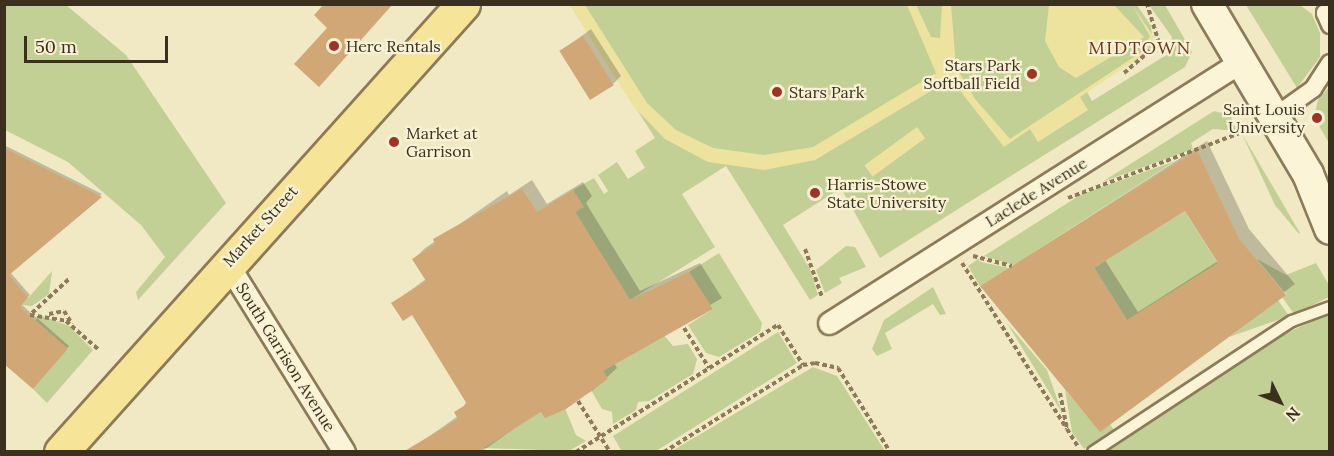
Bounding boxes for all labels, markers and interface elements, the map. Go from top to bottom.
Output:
scale bar [27,24,171,62]
text: 50 m [35,35,77,58]
place label: Herc Rentals [346,36,441,56]
district label: MIDTOWN [1088,37,1192,59]
marker: Herc Rentals [327,39,341,53]
place label: Stars Park Softball Field [924,55,1020,93]
marker: Stars Park Softball Field [1025,67,1039,81]
place label: Stars Park [789,82,864,102]
marker: Stars Park [770,85,784,99]
place label: Saint Louis University [1223,99,1305,137]
marker: Saint Louis University [1310,111,1324,125]
place label: Market at Garrison [406,123,478,161]
marker: Market at Garrison [387,135,401,149]
street label: Laclede Avenue [982,153,1090,231]
place label: Harris-Stowe State University [827,174,946,212]
street label: Market Street [219,181,301,271]
marker: Harris-Stowe State University [808,186,822,200]
street label: South Garrison Avenue [232,279,340,435]
north arrow [1250,372,1310,432]
text: N [1282,403,1305,426]

